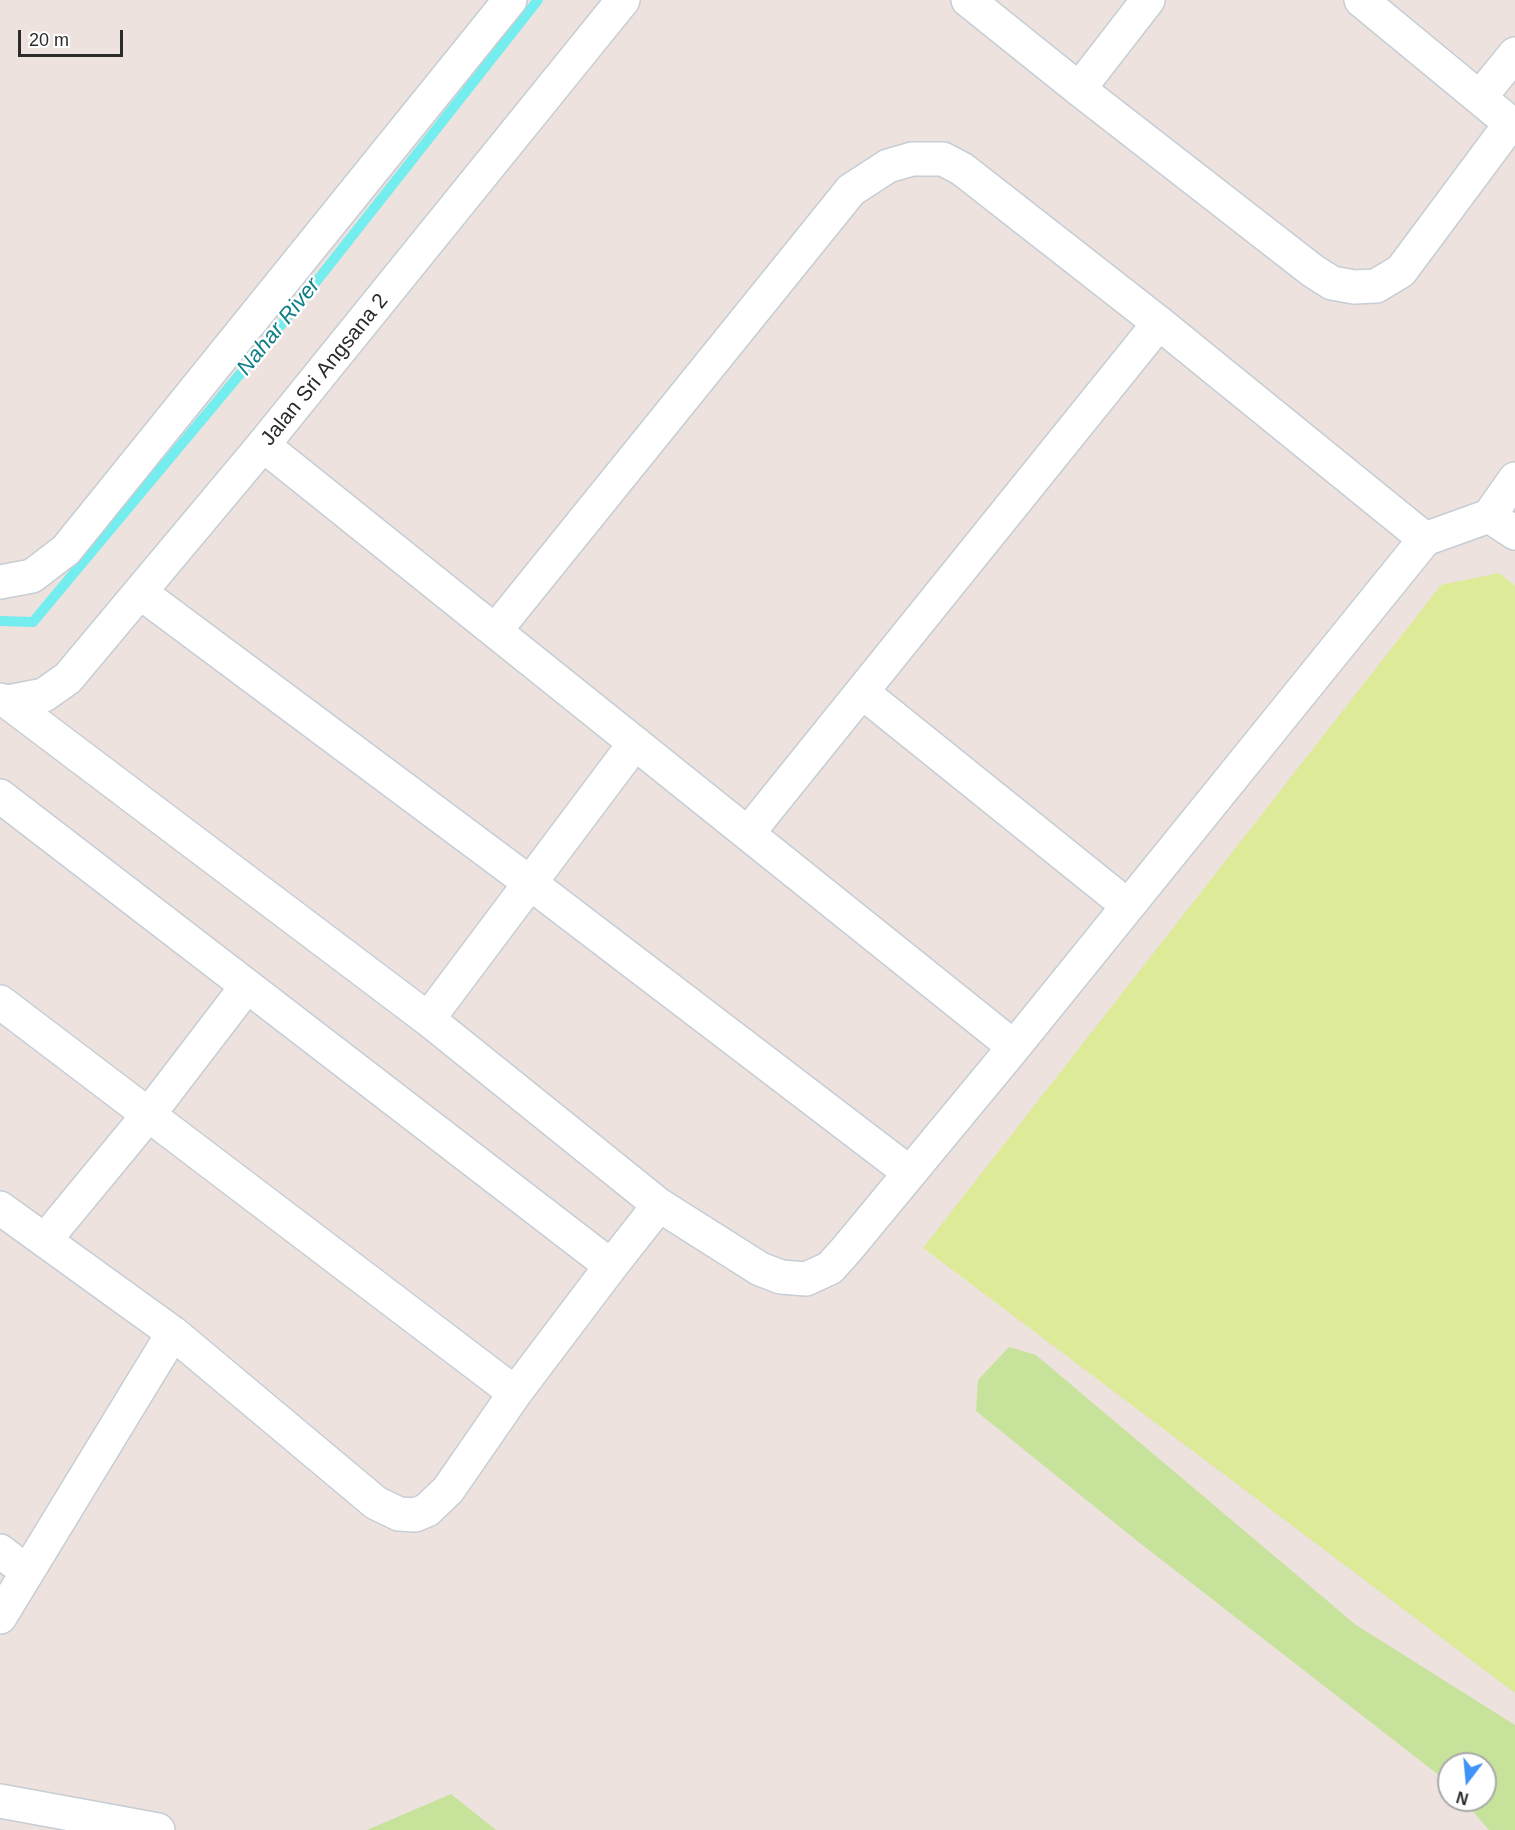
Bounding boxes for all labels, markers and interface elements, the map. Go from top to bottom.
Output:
scale bar [21,18,126,56]
text: 20 m [29,30,69,50]
water label: Nahar River [232,273,326,381]
street label: Jalan Sri Angsana 2 [256,289,394,451]
north arrow [1437,1752,1497,1812]
text: N [1455,1788,1470,1808]

